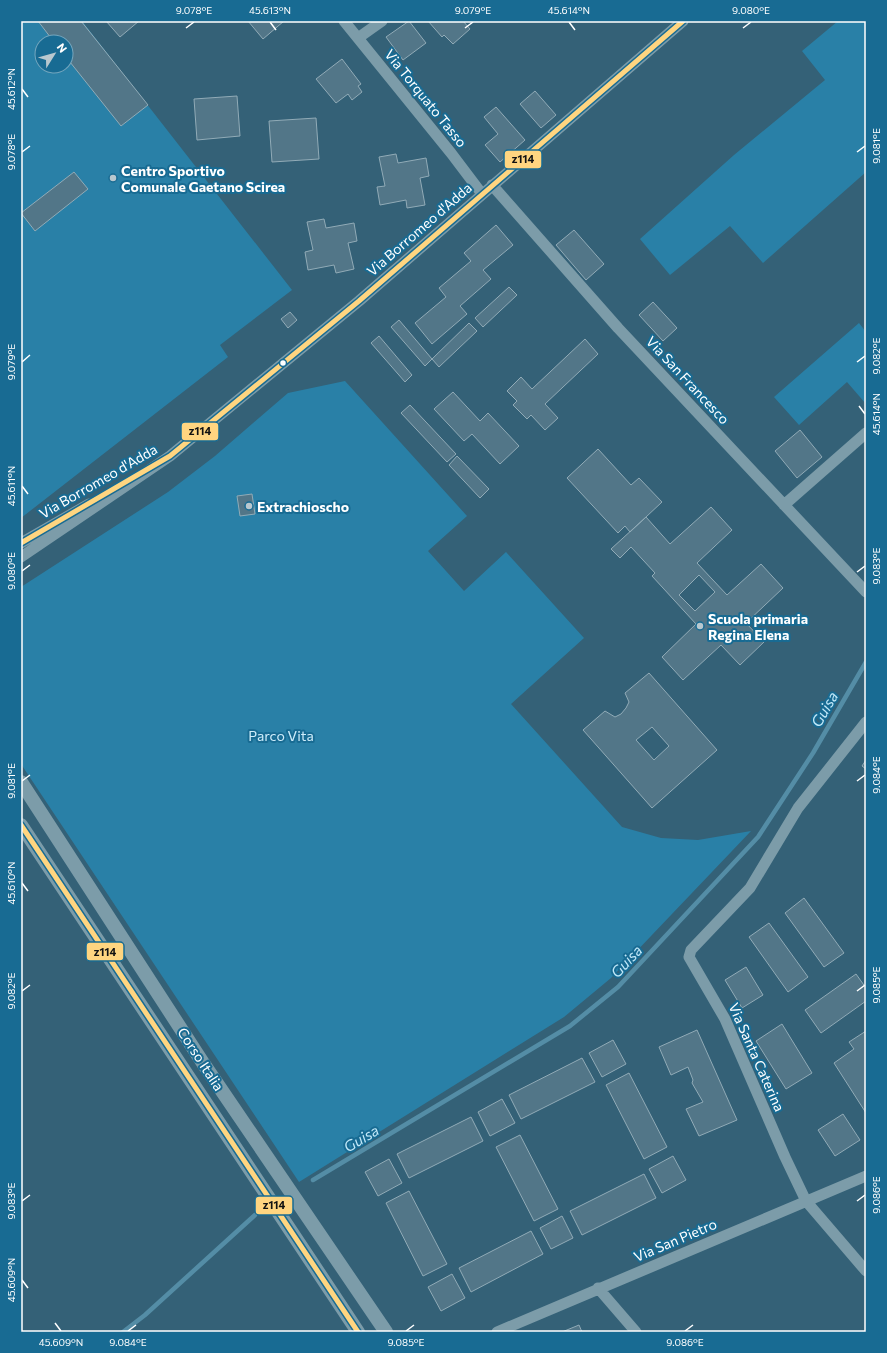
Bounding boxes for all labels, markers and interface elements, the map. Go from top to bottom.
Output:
text: 9.078°E [176,4,212,16]
text: 45.613°N [249,4,291,16]
text: 9.079°E [455,4,491,16]
text: 45.614°N [548,4,590,16]
text: 9.080°E [732,4,770,16]
north arrow [34,34,74,74]
text: N [55,40,70,55]
street label: Via Torquato Tasso [381,46,471,150]
text: 45.612°N [5,68,17,110]
text: 9.081°E [870,128,882,164]
text: 9.078°E [5,134,17,170]
line badge: z114 [504,150,542,169]
text: z114 [512,152,534,165]
place label: Centro Sportivo Comunale Gaetano Scirea [121,162,285,195]
marker: Centro Sportivo Comunale Gaetano Scirea [108,173,118,183]
street label: Via Borromeo d'Adda [363,179,475,279]
street label: Via San Francesco [643,332,733,428]
text: 9.082°E [870,337,882,374]
text: 9.079°E [5,344,17,380]
unlabelled marker [278,358,288,368]
text: 45.614°N [870,393,882,435]
line badge: z114 [181,422,219,441]
text: z114 [189,424,211,437]
street label: Via Borromeo d'Adda [36,440,160,522]
text: 45.611°N [5,466,17,506]
place label: Extrachioscho [257,498,349,515]
marker: Extrachioscho [244,501,254,511]
text: 9.083°E [870,547,882,584]
text: 9.080°E [5,552,17,590]
place label: Scuola primaria Regina Elena [708,610,808,643]
marker: Scuola primaria Regina Elena [695,621,705,631]
water label: Guisa [807,688,841,730]
park label: Parco Vita [248,727,314,744]
text: 9.084°E [870,756,882,794]
text: 9.081°E [5,763,17,799]
text: 45.610°N [5,862,17,904]
water label: Guisa [606,941,646,981]
line badge: z114 [86,942,124,961]
text: z114 [94,945,116,958]
text: 9.085°E [870,966,882,1004]
text: 9.082°E [5,972,17,1009]
street label: Via Santa Caterina [725,1000,789,1114]
street label: Corso Italia [174,1024,228,1094]
water label: Guisa [340,1120,382,1155]
text: 9.086°E [870,1176,882,1214]
text: 9.083°E [5,1182,17,1219]
line badge: z114 [255,1196,293,1215]
text: z114 [263,1198,285,1211]
street label: Via San Pietro [631,1215,719,1265]
text: 45.609°N [5,1258,17,1302]
text: 45.609°N [39,1336,83,1348]
text: 9.084°E [109,1336,147,1348]
text: 9.085°E [387,1336,425,1348]
text: 9.086°E [666,1336,704,1348]

